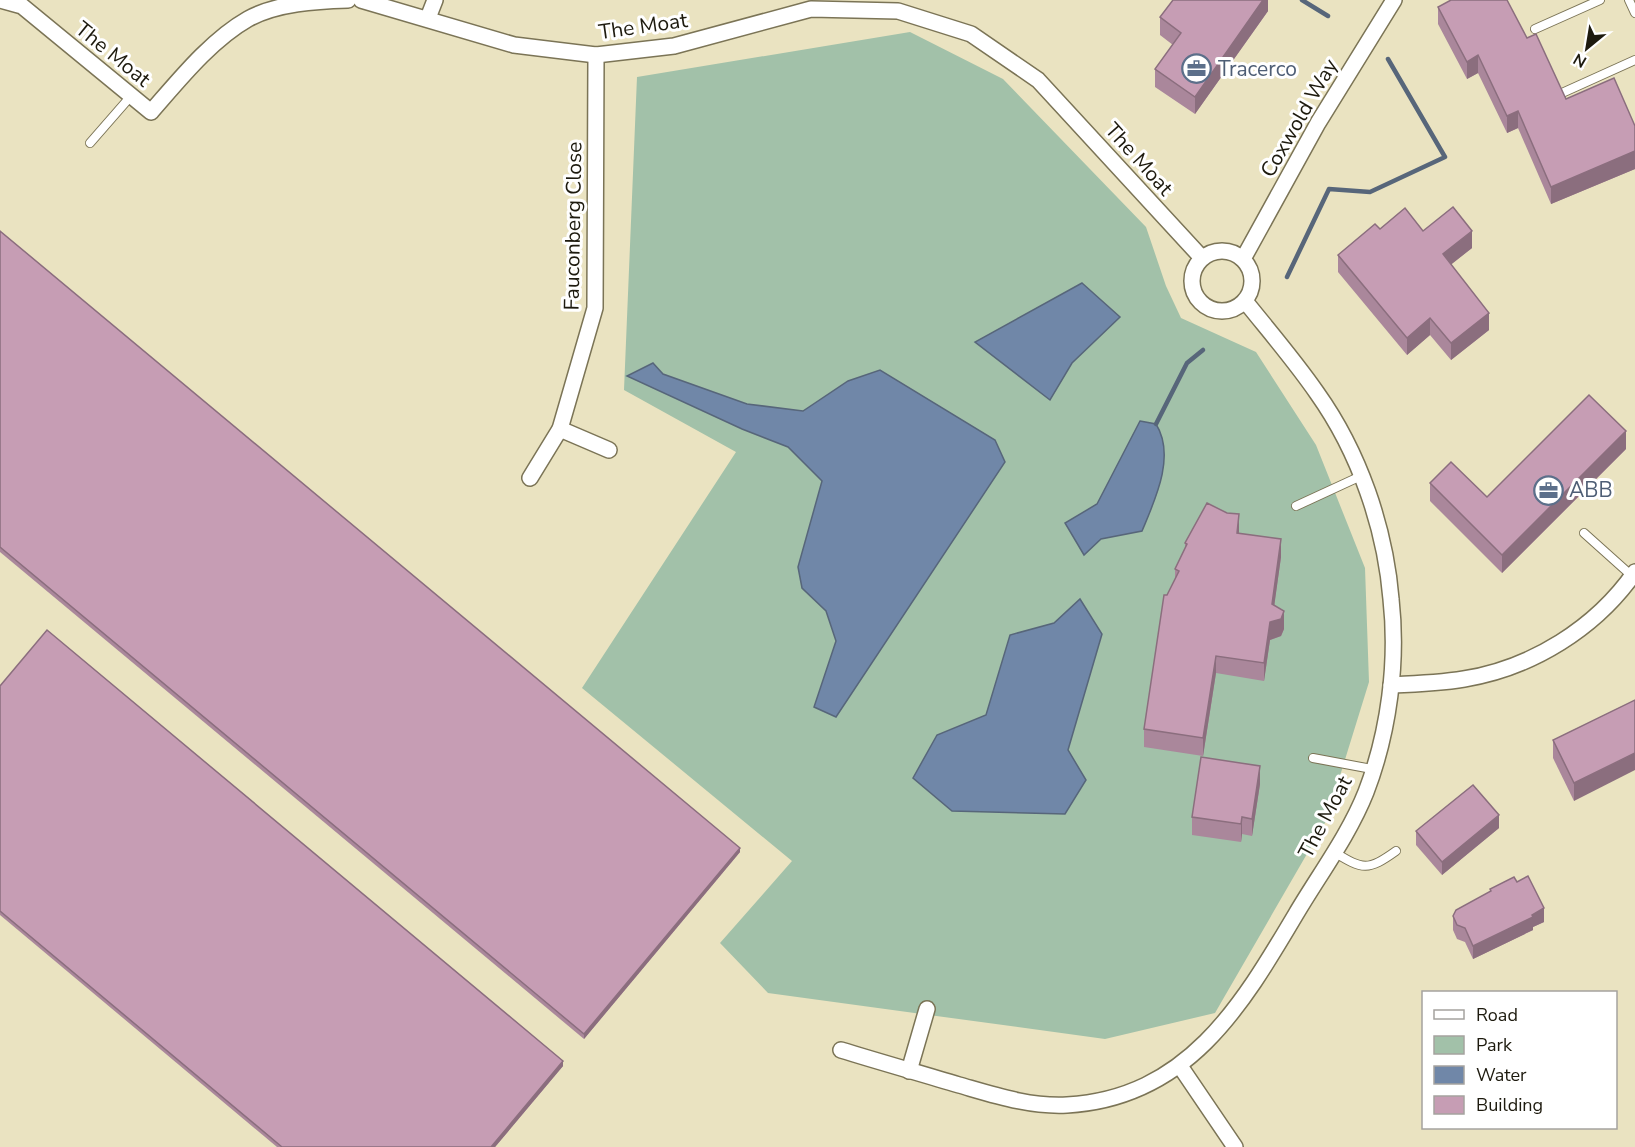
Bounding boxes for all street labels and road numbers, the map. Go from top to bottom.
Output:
street label: The Moat [597,6,690,46]
street label: The Moat [70,15,157,93]
street label: Coxwold Way [1254,54,1344,182]
street label: The Moat [1099,116,1180,202]
street label: Fauconberg Close [558,141,588,311]
street label: The Moat [1292,770,1359,863]

